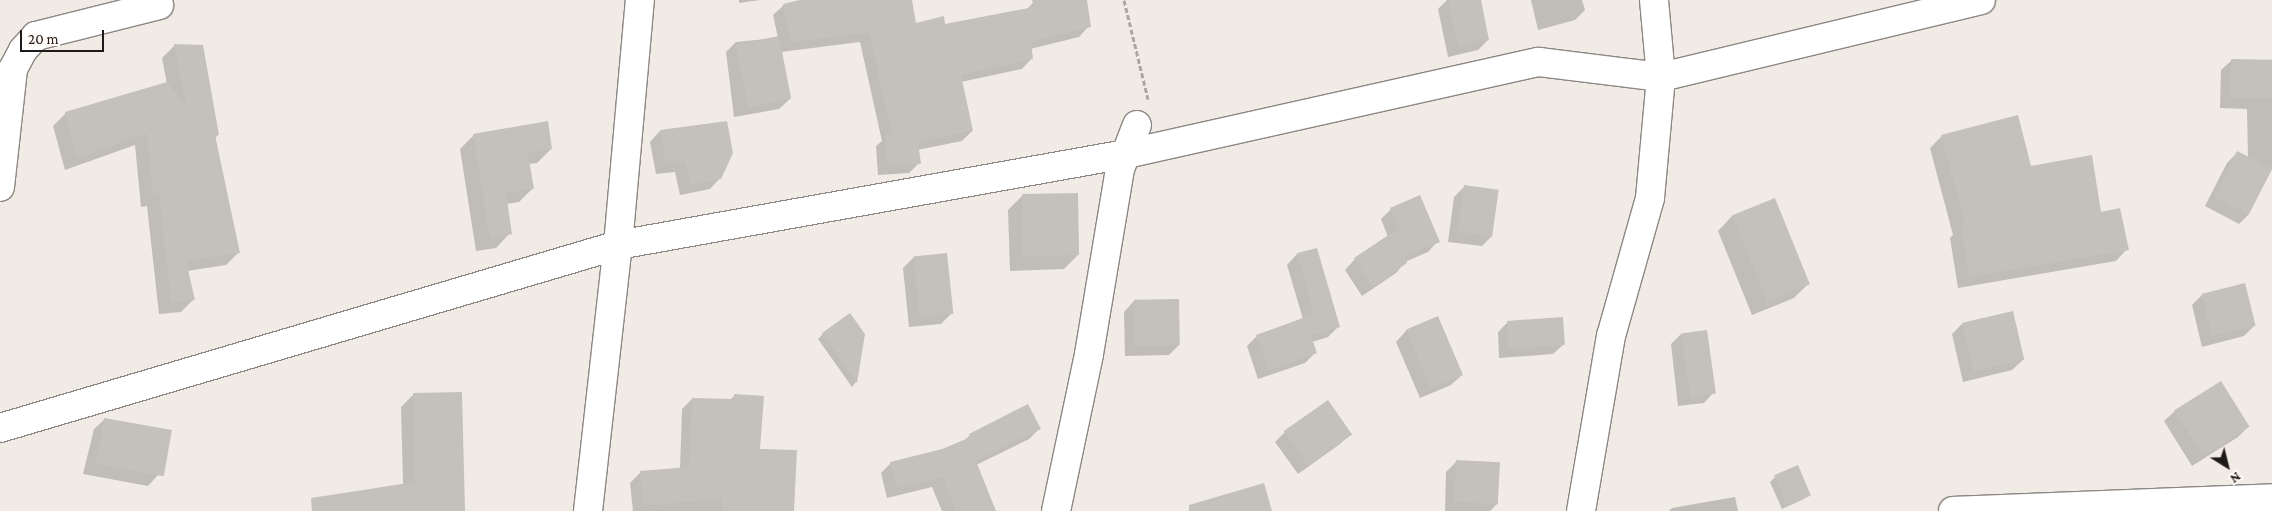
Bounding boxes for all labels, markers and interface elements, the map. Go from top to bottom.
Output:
scale bar [22,20,106,52]
text: 20 m [28,31,59,47]
north arrow [2202,441,2252,491]
text: N [2227,469,2244,487]

